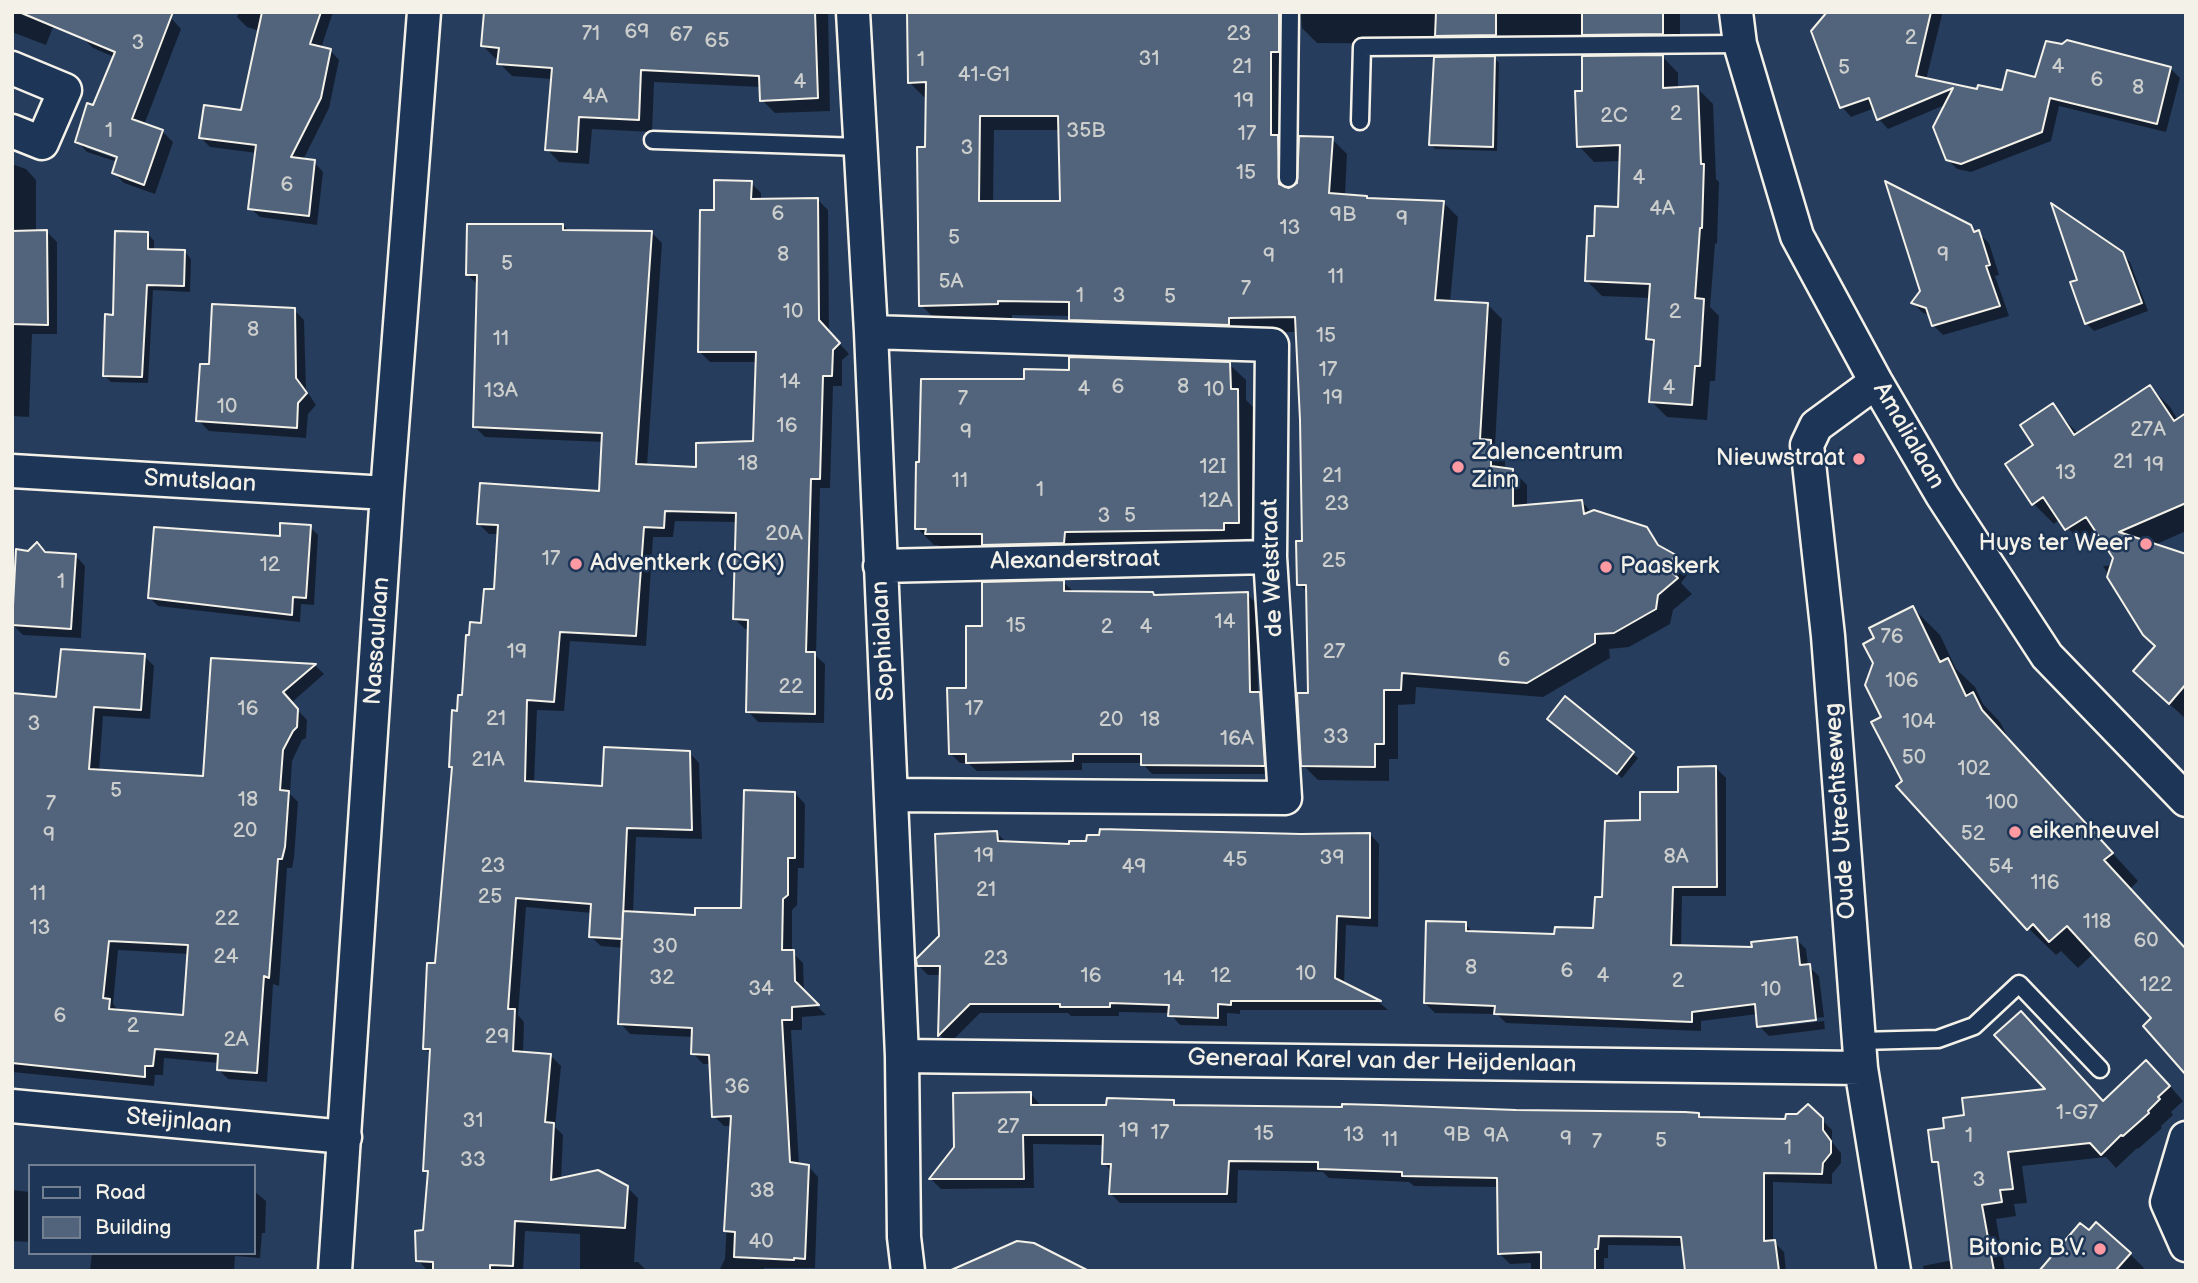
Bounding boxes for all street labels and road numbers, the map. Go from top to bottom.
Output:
street label: Amalialaan [1866,377,1950,495]
street label: Smutslaan [143,465,257,499]
street label: de Wetstraat [1256,498,1290,638]
street label: Alexanderstraat [990,545,1160,577]
street label: Nassaulaan [359,576,397,706]
street label: Sophialaan [866,580,902,702]
street label: Oude Utrechtseweg [1819,702,1863,920]
street label: Generaal Karel van der Heijdenlaan [1187,1044,1577,1080]
street label: Steijnlaan [125,1103,233,1141]

